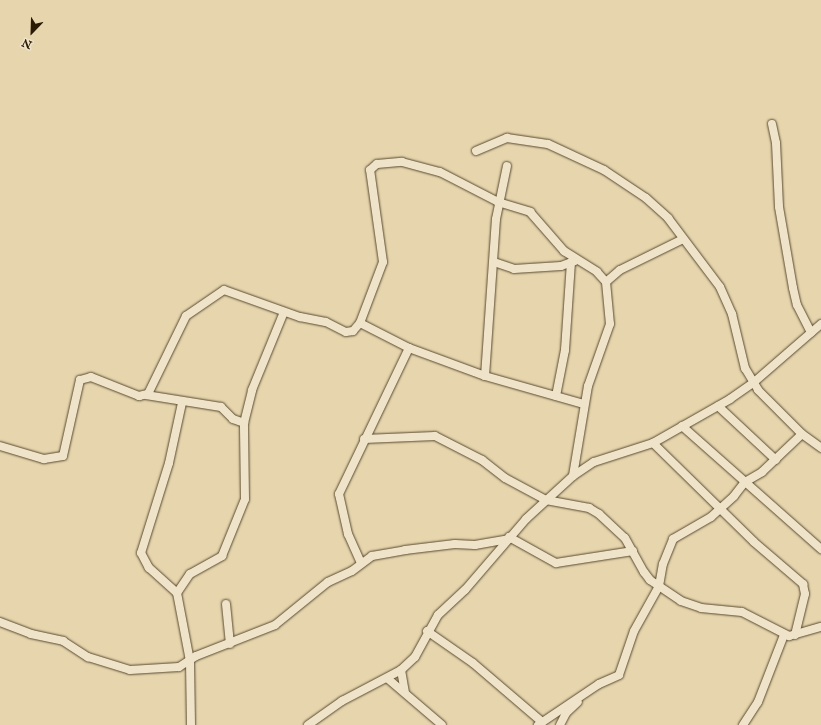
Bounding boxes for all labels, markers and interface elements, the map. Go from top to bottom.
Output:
north arrow [12,12,52,52]
text: N [20,35,34,51]

